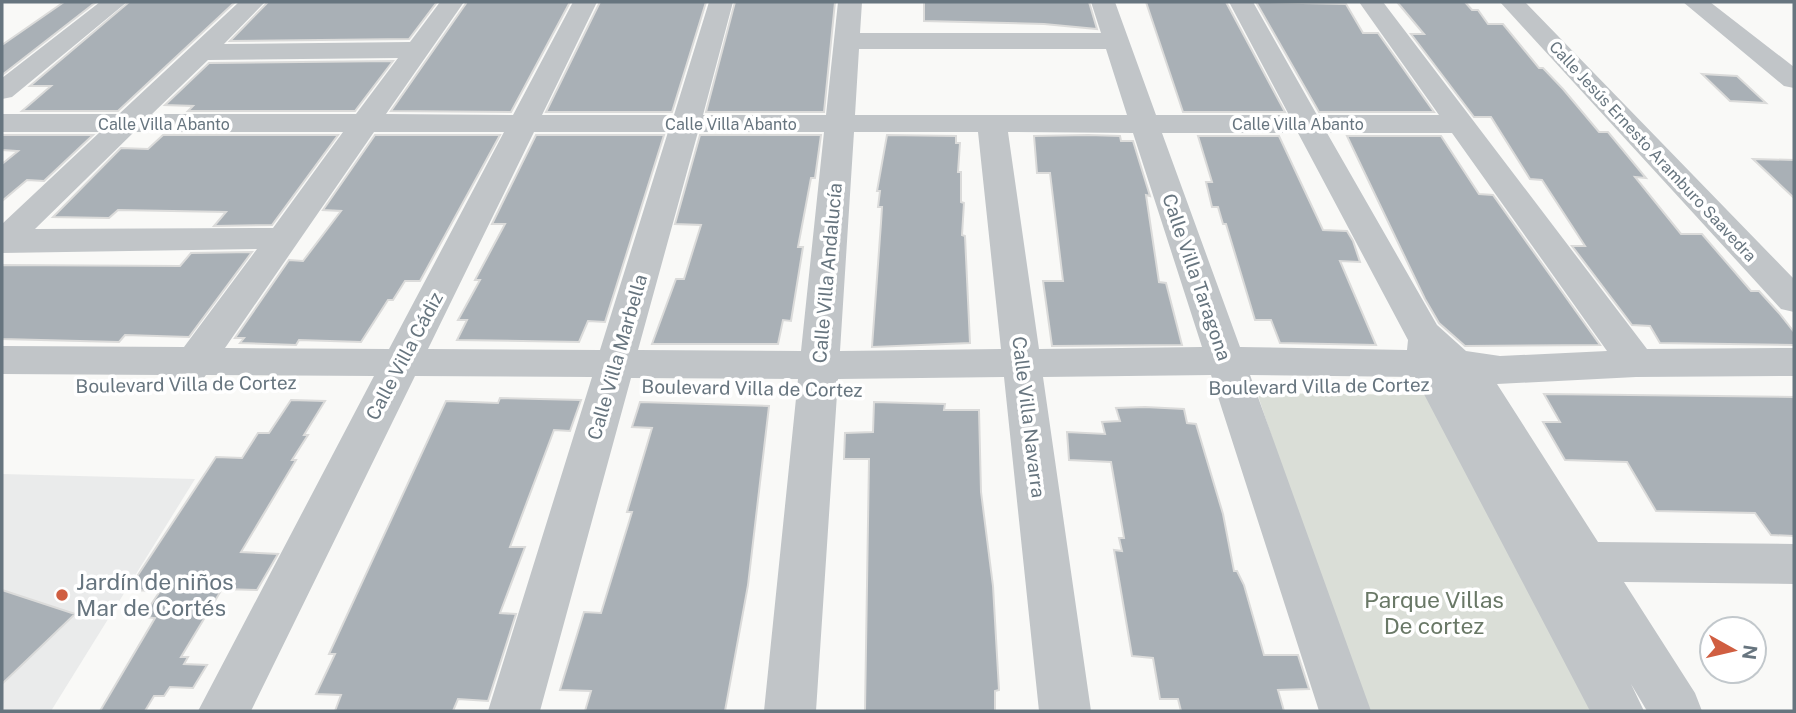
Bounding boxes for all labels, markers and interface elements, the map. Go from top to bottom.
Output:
street label: Calle Jesús Ernesto Aramburo Saavedra [1545,37,1760,266]
street label: Calle Villa Abanto [98,115,230,134]
street label: Calle Villa Abanto [665,115,797,134]
street label: Calle Villa Abanto [1232,115,1364,134]
street label: Calle Villa Andalucía [808,182,846,364]
street label: Calle Villa Taragona [1158,191,1236,363]
street label: Calle Villa Marbella [583,272,651,442]
street label: Calle Villa Cádiz [361,288,447,424]
street label: Calle Villa Navarra [1008,335,1050,499]
street label: Boulevard Villa de Cortez [75,371,297,397]
street label: Boulevard Villa de Cortez [1208,373,1430,399]
street label: Boulevard Villa de Cortez [641,375,863,401]
place label: Jardín de niños Mar de Cortés [76,568,234,621]
park label: Parque Villas De cortez [1364,586,1504,639]
marker: Jardín de niños Mar de Cortés [54,587,70,603]
north arrow [1698,615,1768,685]
text: N [1738,643,1762,661]

